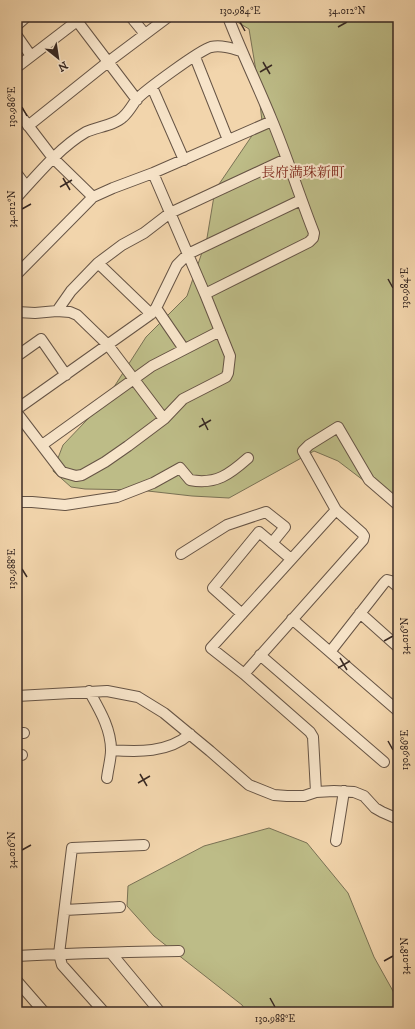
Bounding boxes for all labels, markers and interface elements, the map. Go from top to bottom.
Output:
text: 130.984°E [219,5,261,17]
text: 34.012°N [328,5,366,17]
north arrow [38,38,78,78]
text: N [55,57,70,74]
text: 130.986°E [6,87,18,127]
district label: 長府満珠新町 [261,164,345,182]
text: 34.012°N [6,190,18,228]
text: 130.984°E [399,267,411,309]
text: 130.988°E [6,549,18,589]
text: 34.016°N [399,617,411,655]
text: 130.986°E [399,730,411,770]
text: 34.016°N [6,831,18,869]
text: 34.018°N [399,937,411,975]
text: 130.988°E [255,1013,295,1025]

